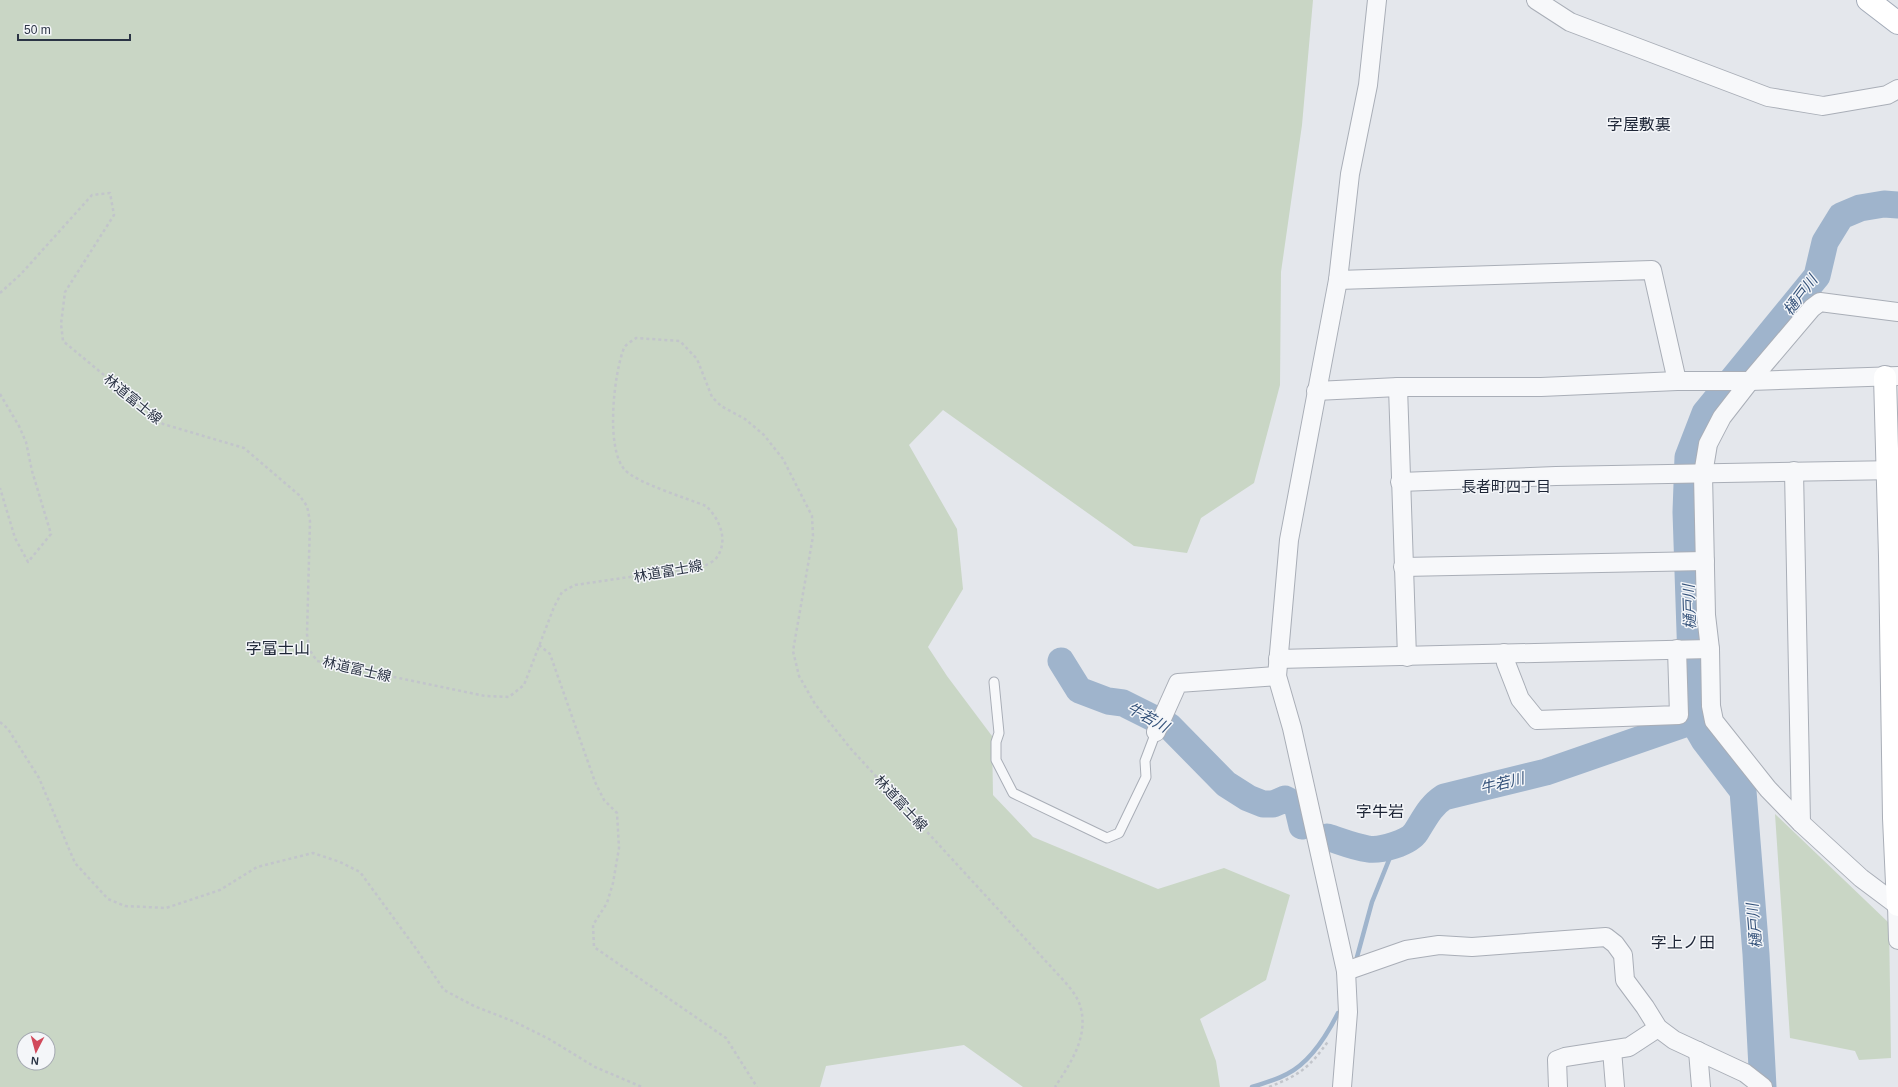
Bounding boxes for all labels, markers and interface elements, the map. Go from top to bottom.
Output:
scale bar [18,16,130,42]
text: 50 m [24,23,51,37]
district label: 字屋敷裏 [1607,116,1671,133]
water label: 樋戸川 [1780,270,1822,318]
street label: 林道富士線 [101,371,165,427]
district label: 長者町四丁目 [1461,478,1551,495]
street label: 林道富士線 [632,557,704,585]
water label: 樋戸川 [1680,582,1698,630]
district label: 字富士山 [246,640,310,657]
street label: 林道富士線 [321,653,393,685]
water label: 牛若川 [1124,699,1174,736]
water label: 牛若川 [1478,769,1528,797]
street label: 林道富士線 [871,772,931,834]
district label: 字牛岩 [1356,803,1404,820]
water label: 樋戸川 [1743,901,1764,949]
district label: 字上ノ田 [1651,934,1715,951]
north arrow [16,1031,56,1071]
text: N [30,1055,40,1067]

